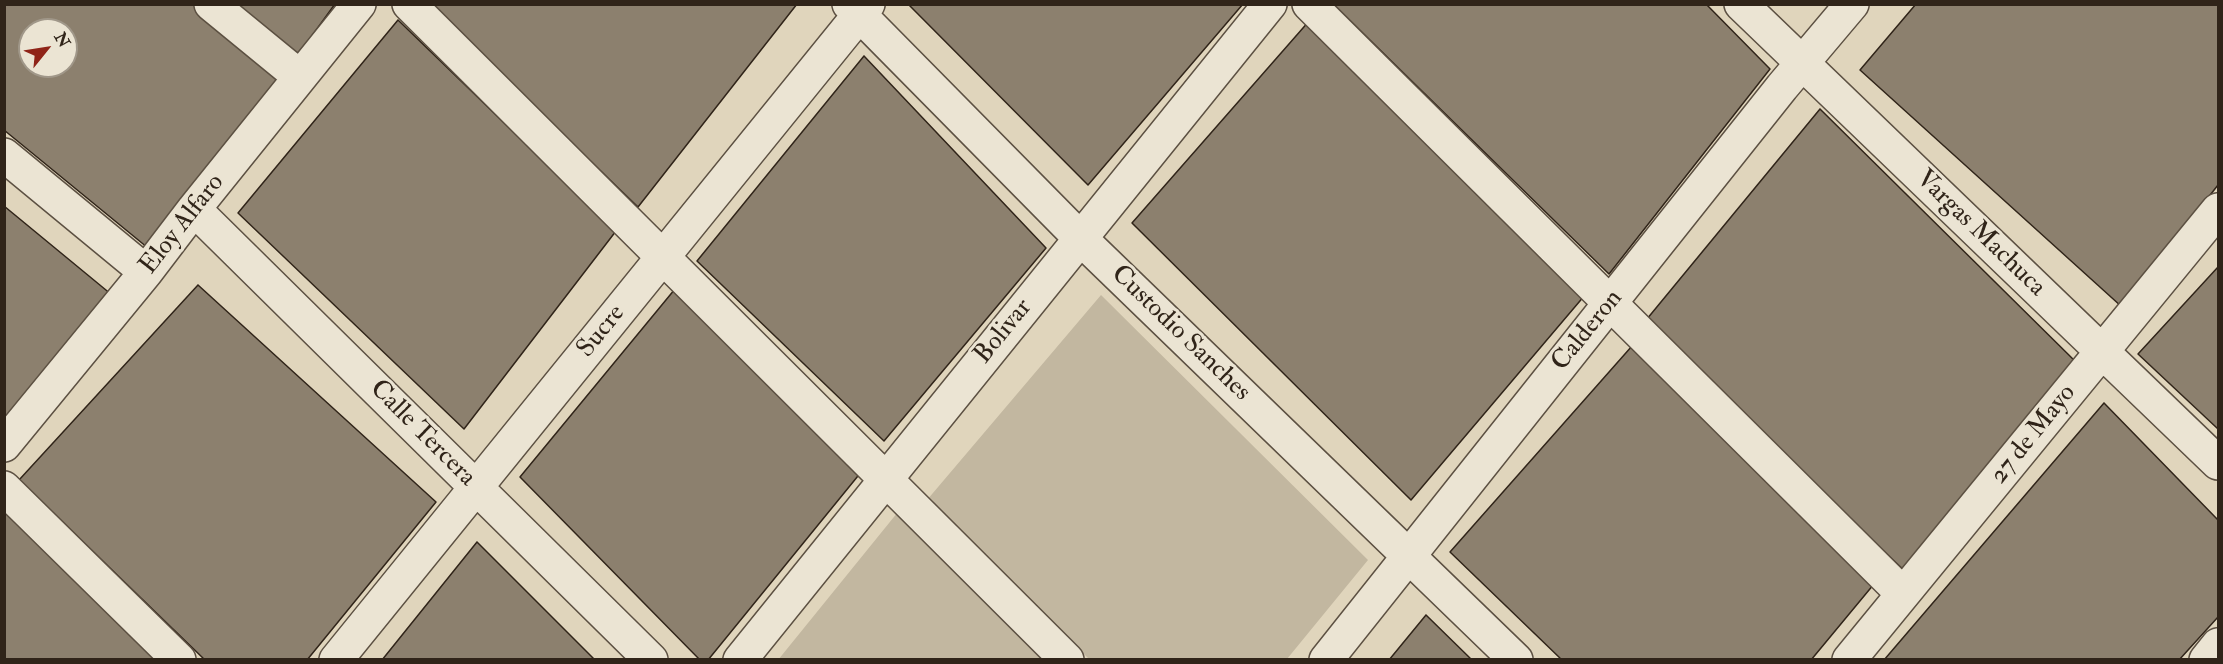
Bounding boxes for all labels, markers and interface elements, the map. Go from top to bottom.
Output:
north arrow [18,18,78,78]
text: N [50,29,74,51]
street label: Vargas Machuca [1909,164,2051,304]
street label: Eloy Alfaro [134,169,232,281]
street label: Custodio Sanches [1104,260,1256,408]
street label: Calderon [1546,284,1630,378]
street label: Bolivar [968,293,1040,371]
street label: Sucre [571,299,633,365]
street label: Calle Tercera [362,374,482,494]
street label: 27 de Mayo [1984,379,2084,491]

